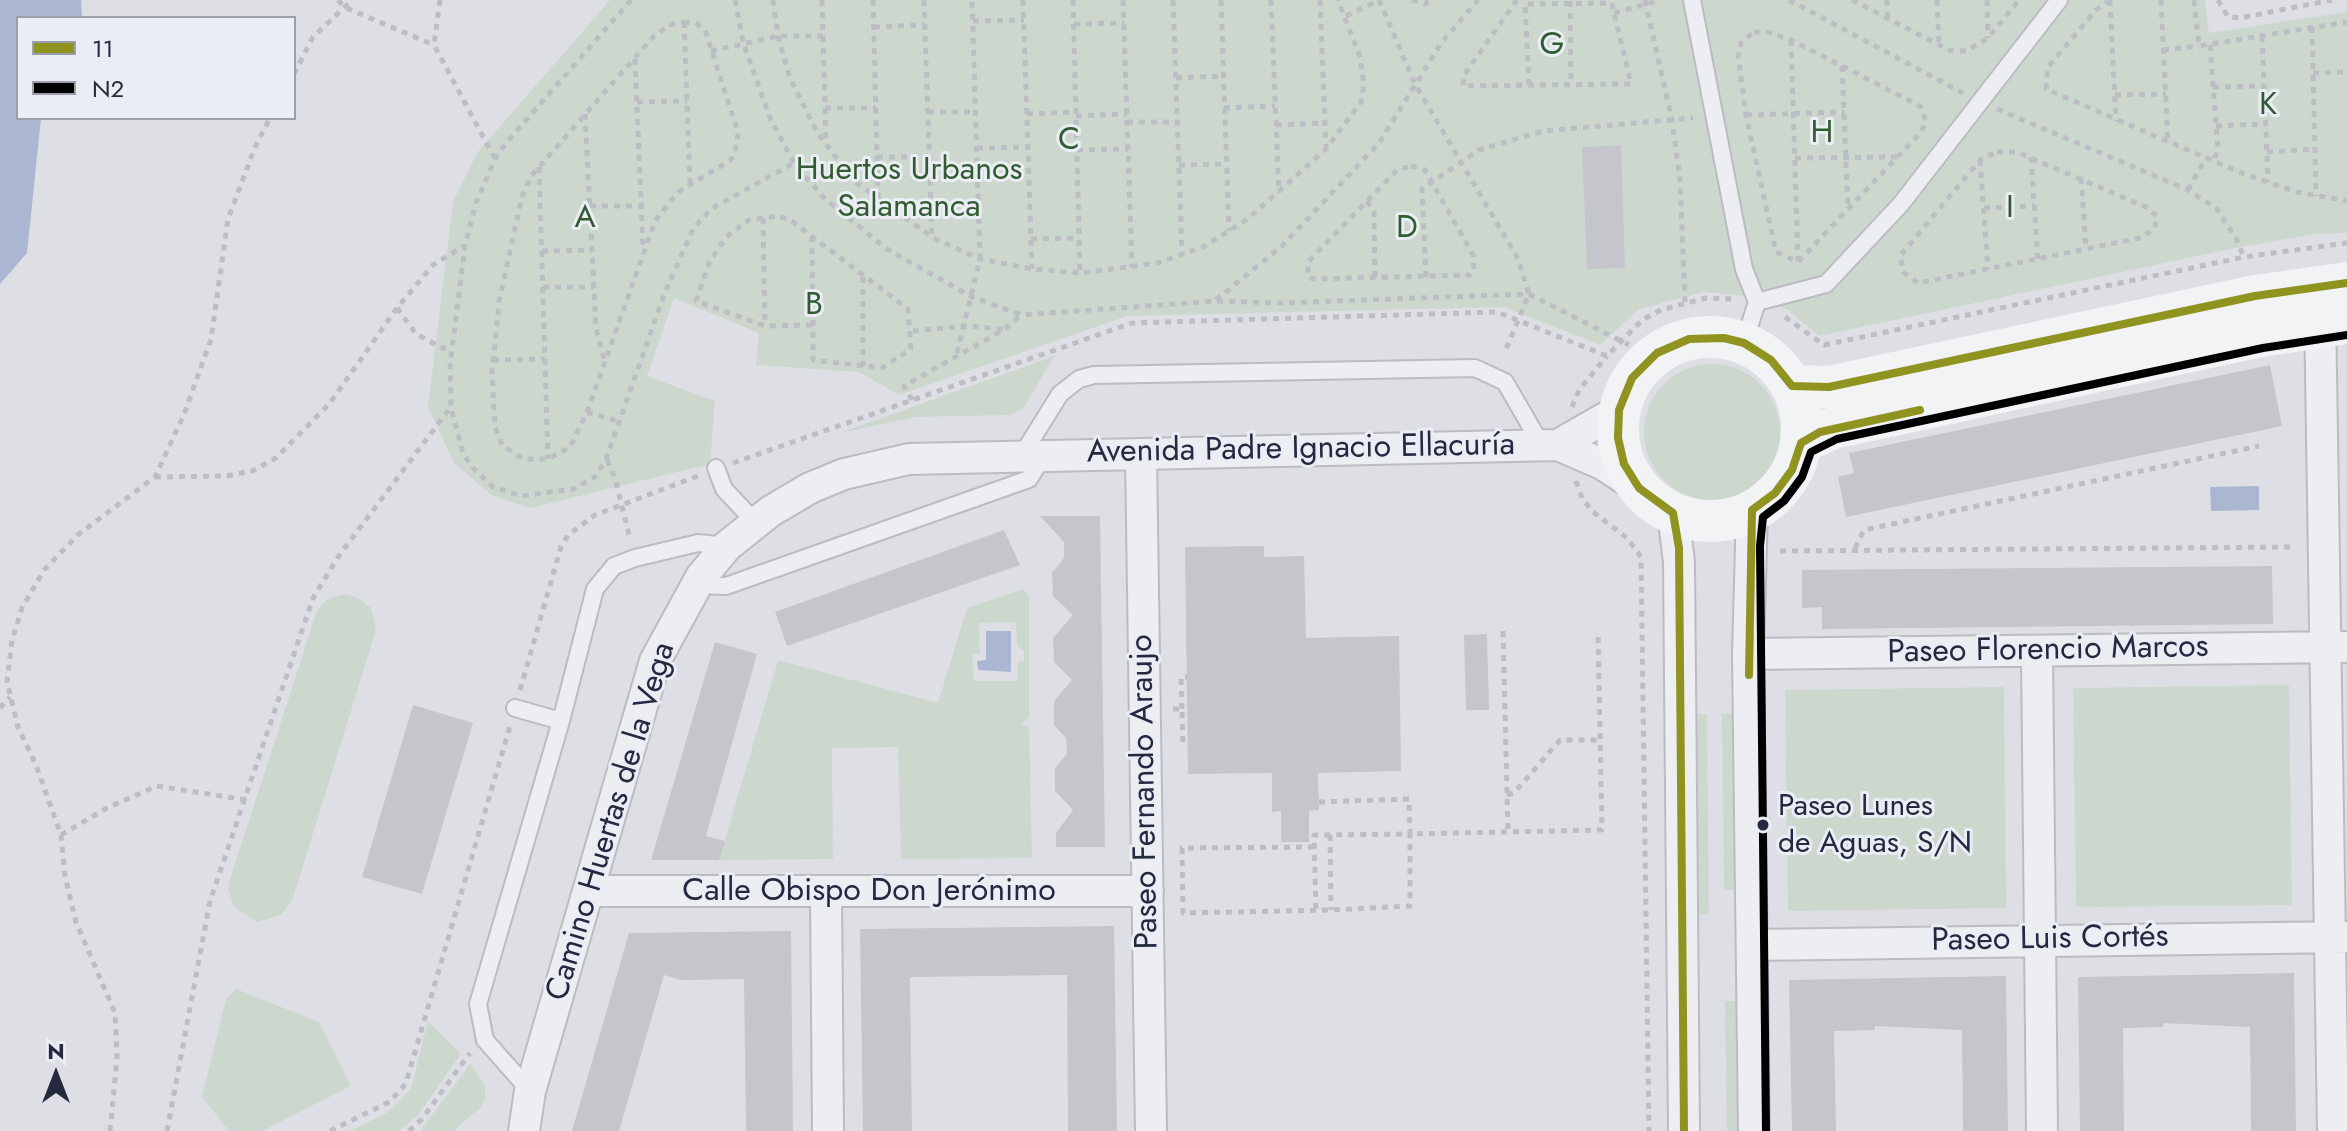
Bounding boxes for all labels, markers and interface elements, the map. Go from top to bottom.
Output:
legend [16,16,296,120]
park label: G [1540,27,1564,65]
text: 11 [92,31,114,66]
text: N2 [92,71,124,106]
park label: K [2259,87,2277,125]
park label: H [1811,115,1833,153]
park label: C [1058,122,1080,160]
park label: Huertos Urbanos Salamanca [796,152,1022,227]
park label: I [2006,190,2014,228]
park label: A [574,200,596,238]
park label: D [1396,210,1418,248]
park label: B [805,287,823,325]
street label: Avenida Padre Ignacio Ellacuría [1087,427,1515,473]
street label: Paseo Florencio Marcos [1887,629,2209,673]
street label: Paseo Fernando Araujo [1124,634,1168,950]
street label: Camino Huertas de la Vega [539,638,685,1006]
place label: Paseo Lunes de Aguas, S/N [1778,790,1972,860]
marker: Paseo Lunes de Aguas, S/N [1755,817,1771,833]
street label: Calle Obispo Don Jerónimo [682,873,1056,911]
street label: Paseo Luis Cortés [1931,919,2169,961]
north arrow [16,1035,96,1115]
text: N [47,1035,65,1067]

